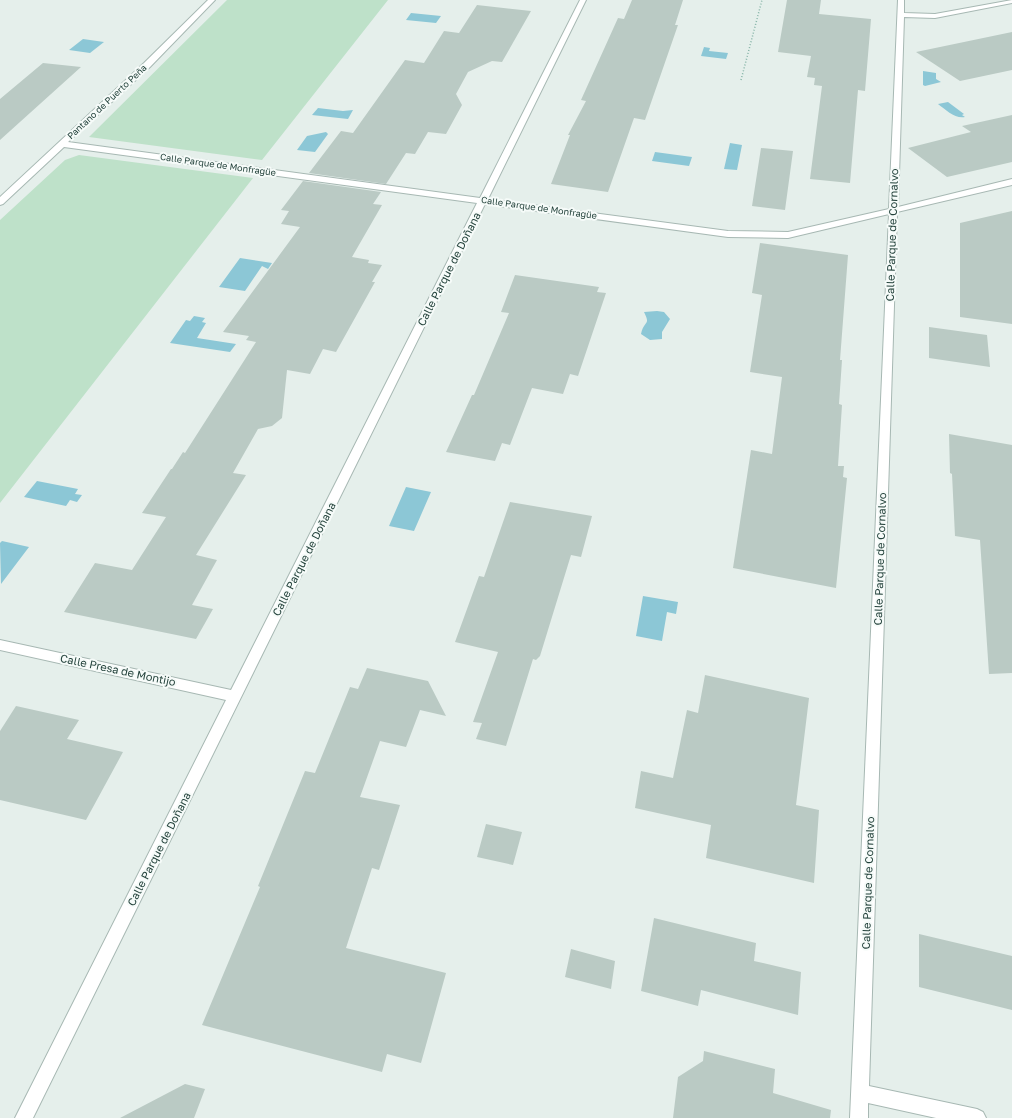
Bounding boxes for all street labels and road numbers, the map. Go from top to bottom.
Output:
street label: Pantano de Puerto Peña [65,62,149,141]
street label: Calle Parque de Monfragüe [159,151,277,178]
street label: Calle Parque de Cornalvo [883,168,900,302]
street label: Calle Parque de Monfragüe [480,194,598,221]
street label: Calle Parque de Doñana [414,210,483,328]
street label: Calle Parque de Cornalvo [871,492,888,626]
street label: Calle Parque de Doñana [269,500,338,618]
street label: Calle Presa de Montijo [59,651,177,688]
street label: Calle Parque de Doñana [124,790,193,908]
street label: Calle Parque de Cornalvo [859,816,876,950]

